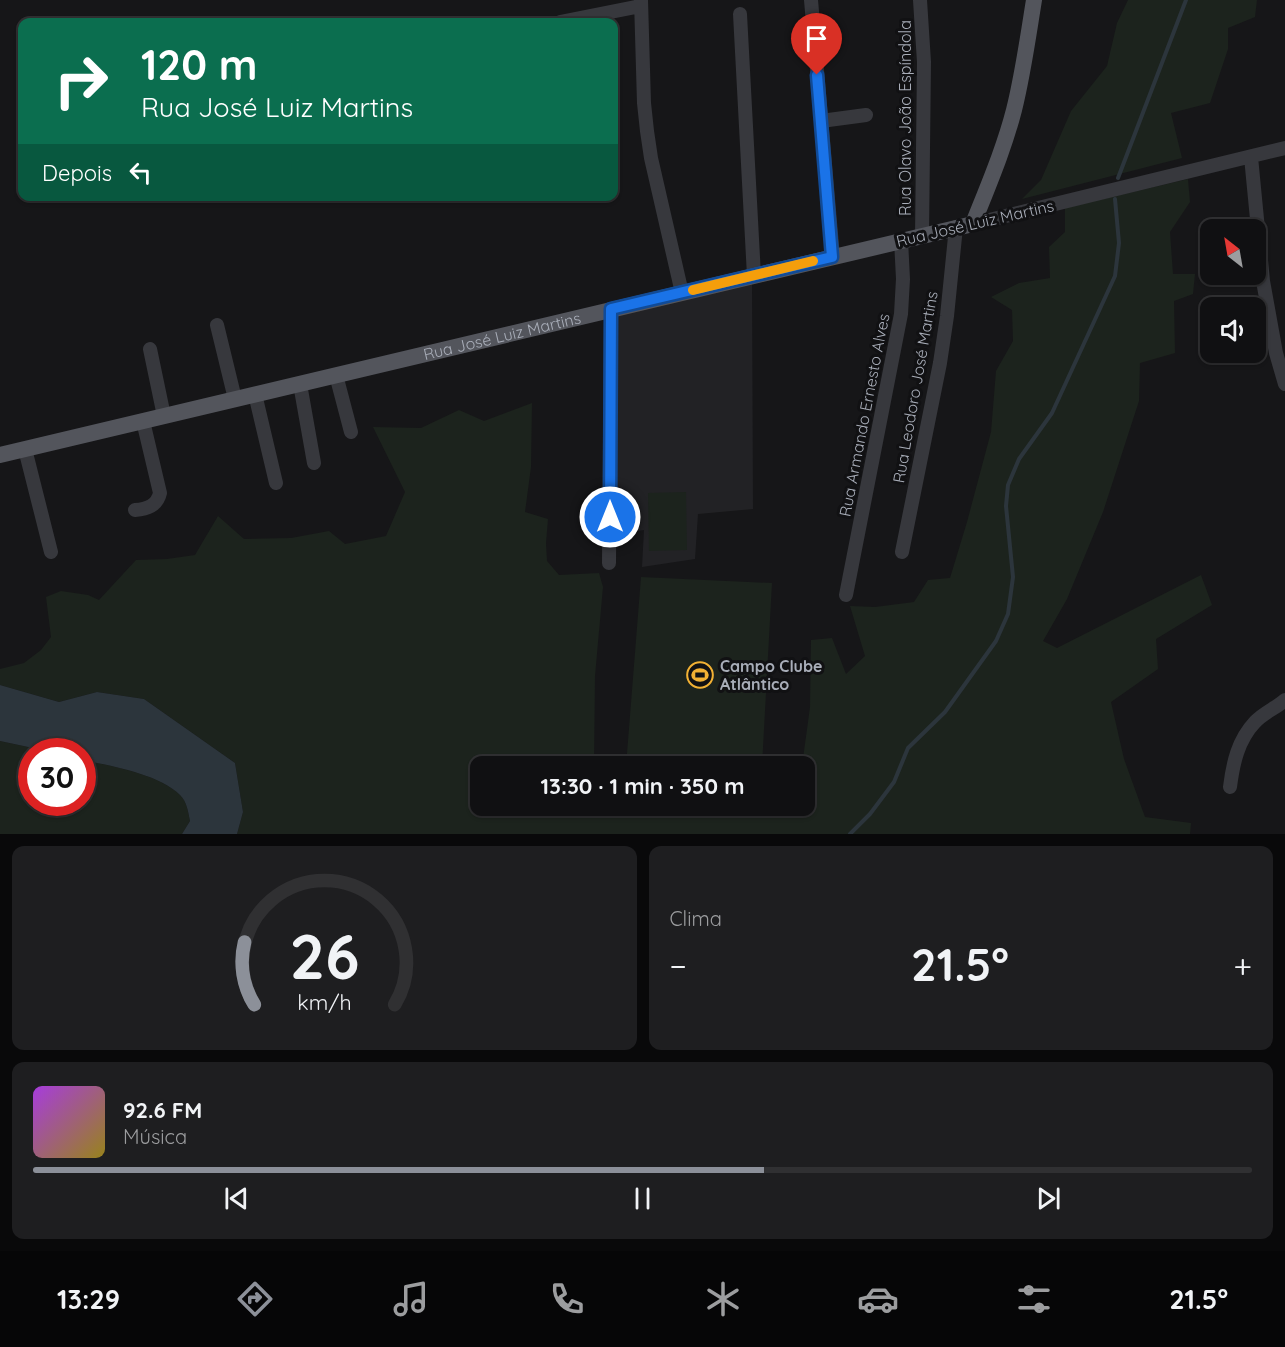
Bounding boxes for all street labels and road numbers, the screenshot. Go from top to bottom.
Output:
street label: Rua Olavo João Espíndola [895,20,915,216]
street label: Rua José Luiz Martins [894,195,1056,251]
street label: Rua Leodoro José Martins [888,289,942,485]
street label: Rua José Luiz Martins [421,307,583,364]
street label: Rua Armando Ernesto Alves [834,312,894,518]

